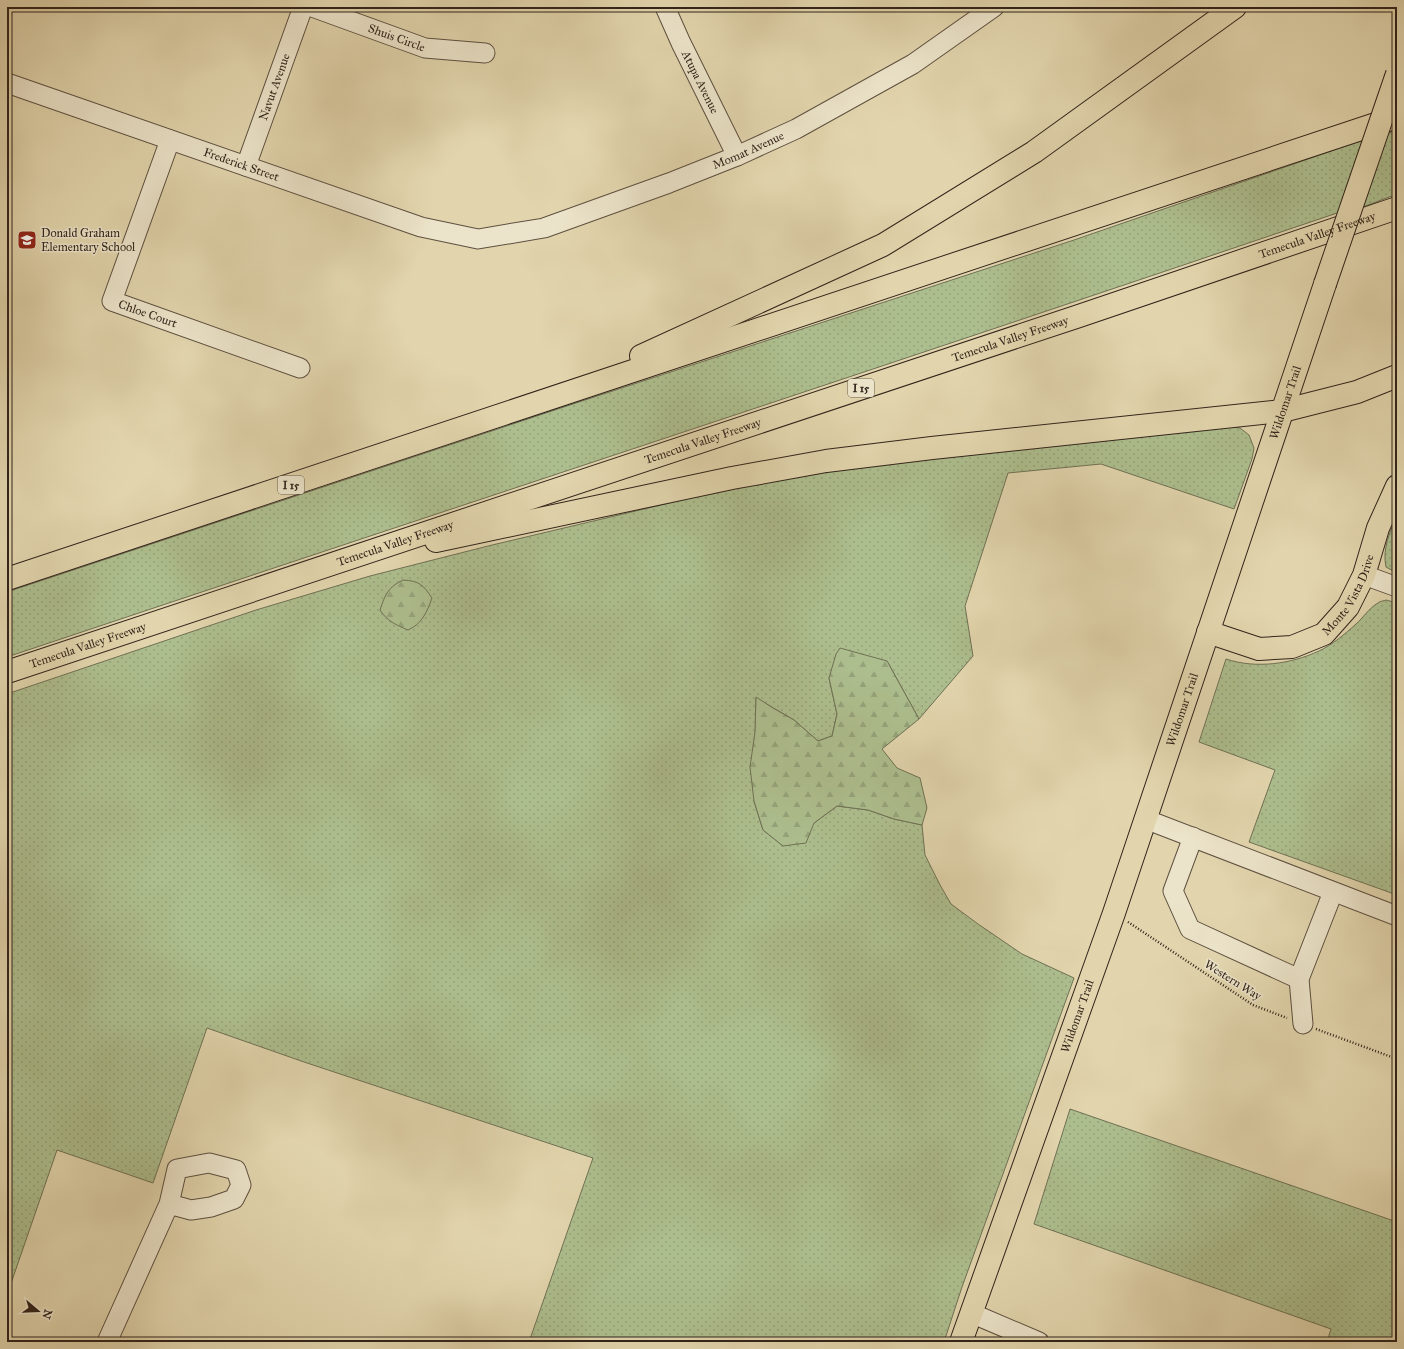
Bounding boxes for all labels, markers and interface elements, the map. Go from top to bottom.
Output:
street label: Shuis Circle [366,21,427,54]
street label: Atupa Avenue [678,47,722,116]
street label: Navut Avenue [256,52,293,122]
street label: Momat Avenue [711,129,786,172]
street label: Frederick Street [202,145,281,184]
street label: Temecula Valley Freeway [1257,209,1378,261]
place label: Donald Graham Elementary School [41,226,136,254]
school or university icon: Donald Graham Elementary School [16,229,38,251]
street label: Chloe Court [116,297,180,331]
street label: Temecula Valley Freeway [950,313,1071,365]
street label: Wildomar Trail [1266,363,1304,441]
road number: I 15 [848,379,874,397]
street label: Temecula Valley Freeway [642,415,763,467]
road number: I 15 [278,476,304,494]
street label: Temecula Valley Freeway [335,517,456,569]
street label: Monte Vista Drive [1319,553,1377,638]
street label: Temecula Valley Freeway [27,619,148,671]
street label: Wildomar Trail [1163,670,1201,748]
street label: Western Way [1202,957,1264,1003]
street label: Wildomar Trail [1058,977,1097,1054]
north arrow [18,1291,58,1331]
text: N [39,1308,55,1321]

